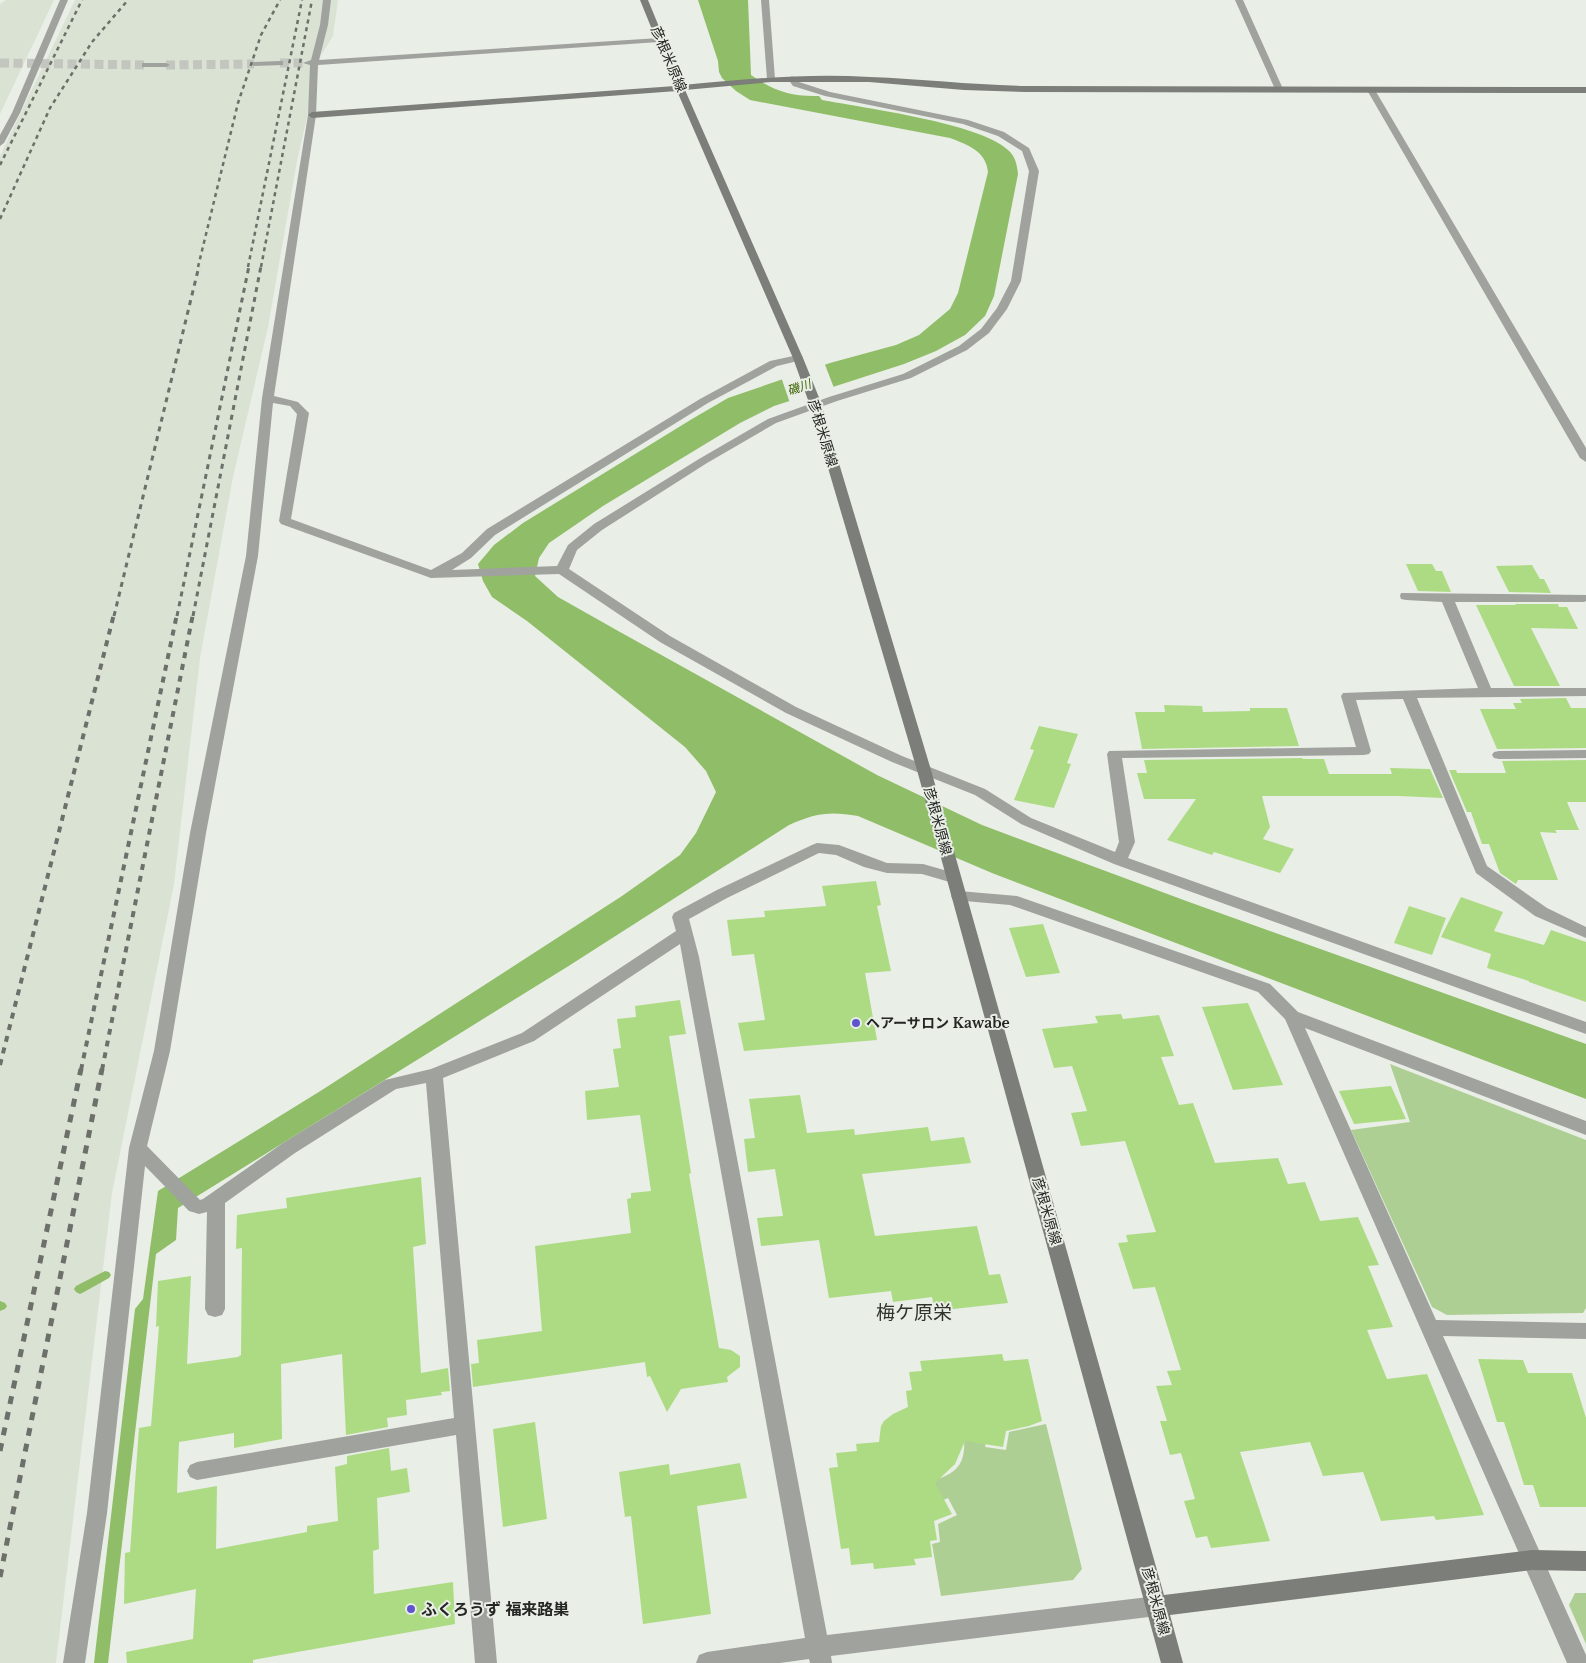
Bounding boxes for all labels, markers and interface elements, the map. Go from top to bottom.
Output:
street label: 彦根米原線 [647,23,691,95]
water label: 磯川 [785,375,815,398]
street label: 彦根米原線 [804,397,842,469]
street label: 彦根米原線 [920,785,956,857]
place label: ヘアーサロン Kawabe [866,1014,1010,1032]
marker: ヘアーサロン Kawabe [850,1017,862,1029]
street label: 彦根米原線 [1029,1175,1065,1247]
district label: 梅ケ原栄 [876,1301,952,1324]
street label: 彦根米原線 [1138,1565,1174,1637]
place label: ふくろうず 福来路巣 [421,1599,569,1619]
marker: ふくろうず 福来路巣 [405,1603,417,1615]

